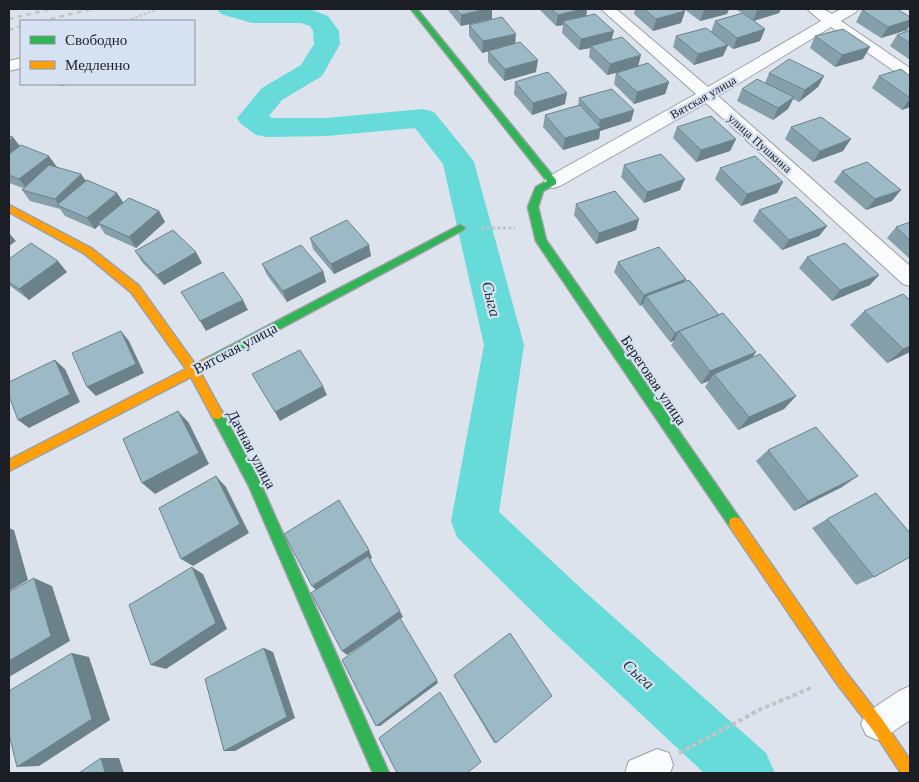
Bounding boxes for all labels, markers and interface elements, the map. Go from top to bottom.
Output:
legend [20,20,195,85]
text: Свободно [65,30,127,49]
text: Медленно [65,55,130,74]
street label: Вятская улица [667,72,739,122]
street label: улица Пушкина [725,110,796,176]
water label: Сыга [478,279,506,319]
street label: Вятская улица [190,318,280,378]
street label: Береговая улица [617,331,691,429]
street label: Дачная улица [223,406,281,492]
water label: Сыга [619,654,659,694]

